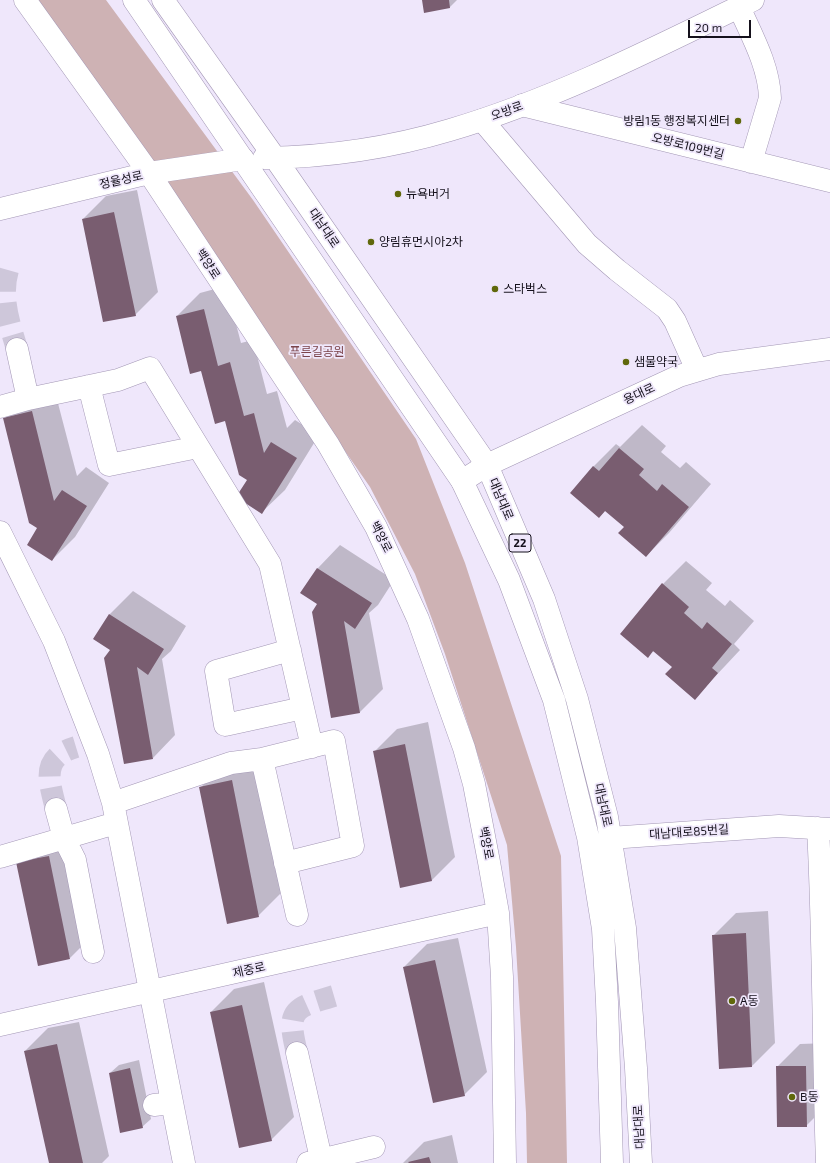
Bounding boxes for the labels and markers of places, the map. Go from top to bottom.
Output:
place label: 방림1동 행정복지센터 [623,114,730,128]
marker: 방림1동 행정복지센터 [733,116,743,126]
place label: 뉴욕버거 [406,187,450,201]
marker: 뉴욕버거 [393,189,403,199]
place label: 양림휴먼시아2차 [379,235,463,249]
marker: 양림휴먼시아2차 [366,237,376,247]
place label: 스타벅스 [503,282,547,296]
marker: 스타벅스 [490,284,500,294]
place label: 샘물약국 [634,355,678,369]
marker: 샘물약국 [621,357,631,367]
place label: A동 [740,994,759,1008]
marker: A동 [727,996,737,1006]
place label: B동 [800,1090,818,1104]
marker: B동 [787,1092,797,1102]

